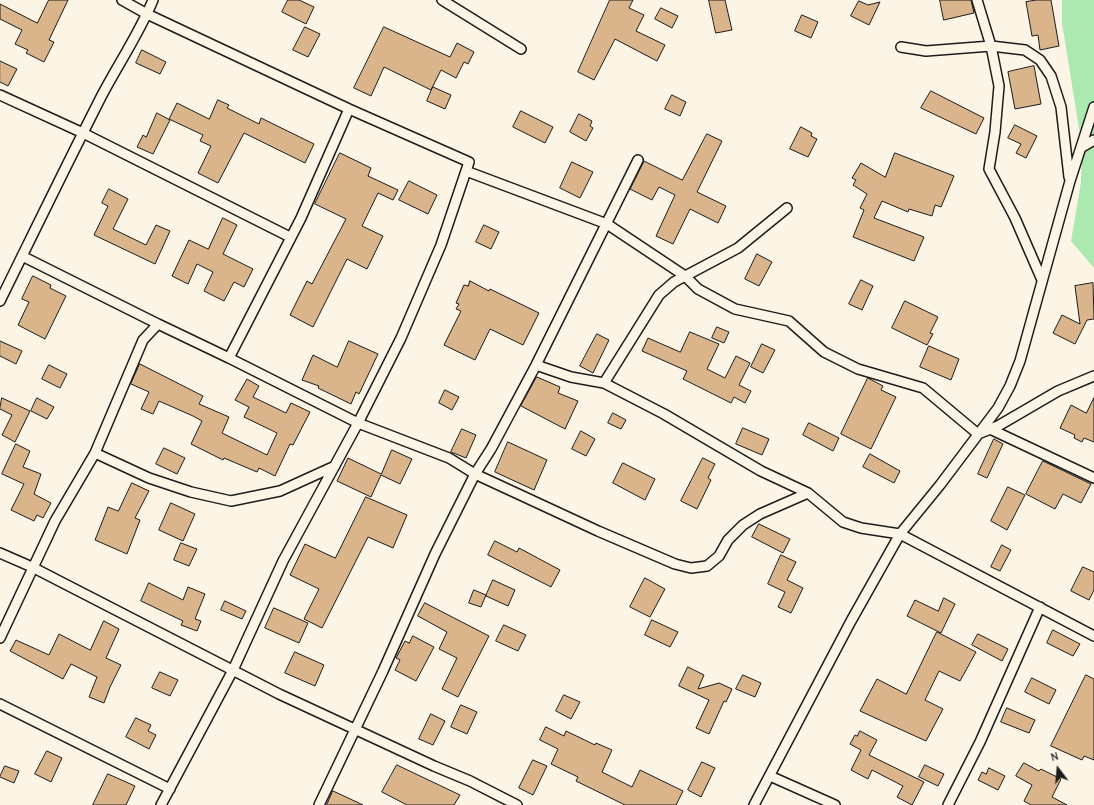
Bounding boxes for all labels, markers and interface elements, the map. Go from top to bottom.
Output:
north arrow [1038,749,1078,789]
text: N [1049,750,1060,764]

